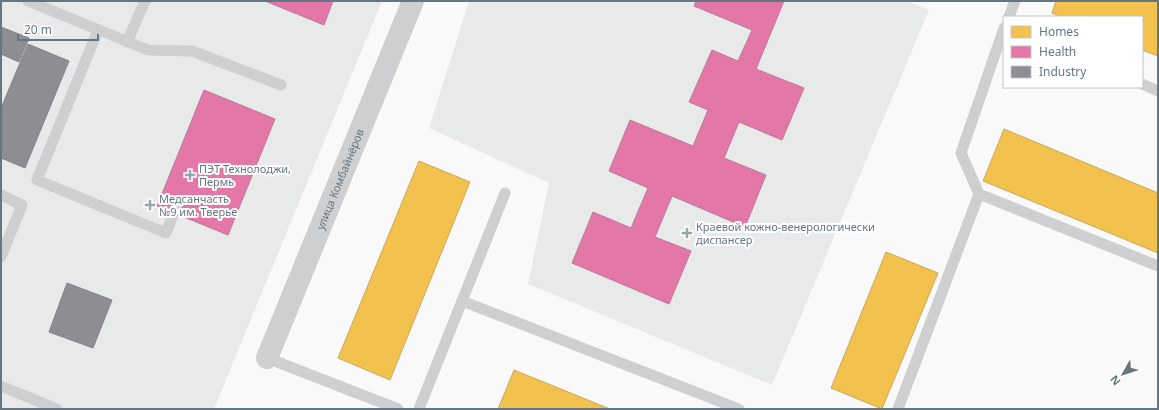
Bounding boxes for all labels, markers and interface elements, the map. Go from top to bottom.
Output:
scale bar [18,16,98,42]
legend [1003,16,1143,88]
text: 20 m [24,21,52,38]
text: Homes [1039,23,1079,40]
text: Health [1039,43,1076,60]
text: Industry [1039,63,1087,80]
street label: улица Комбайнёров [312,127,367,232]
place label: ПЭТ Технолоджи, Пермь [199,161,291,189]
marker: ПЭТ Технолоджи, Пермь [184,169,196,181]
place label: Медсанчасть №9 им. Тверье [159,191,237,219]
marker: Медсанчасть №9 им. Тверье [144,199,156,211]
place label: Краевой кожно-венерологически диспансер [696,219,875,247]
marker: Краевой кожно-венерологически диспансер [681,227,693,239]
north arrow [1103,354,1143,394]
text: N [1106,372,1123,389]

